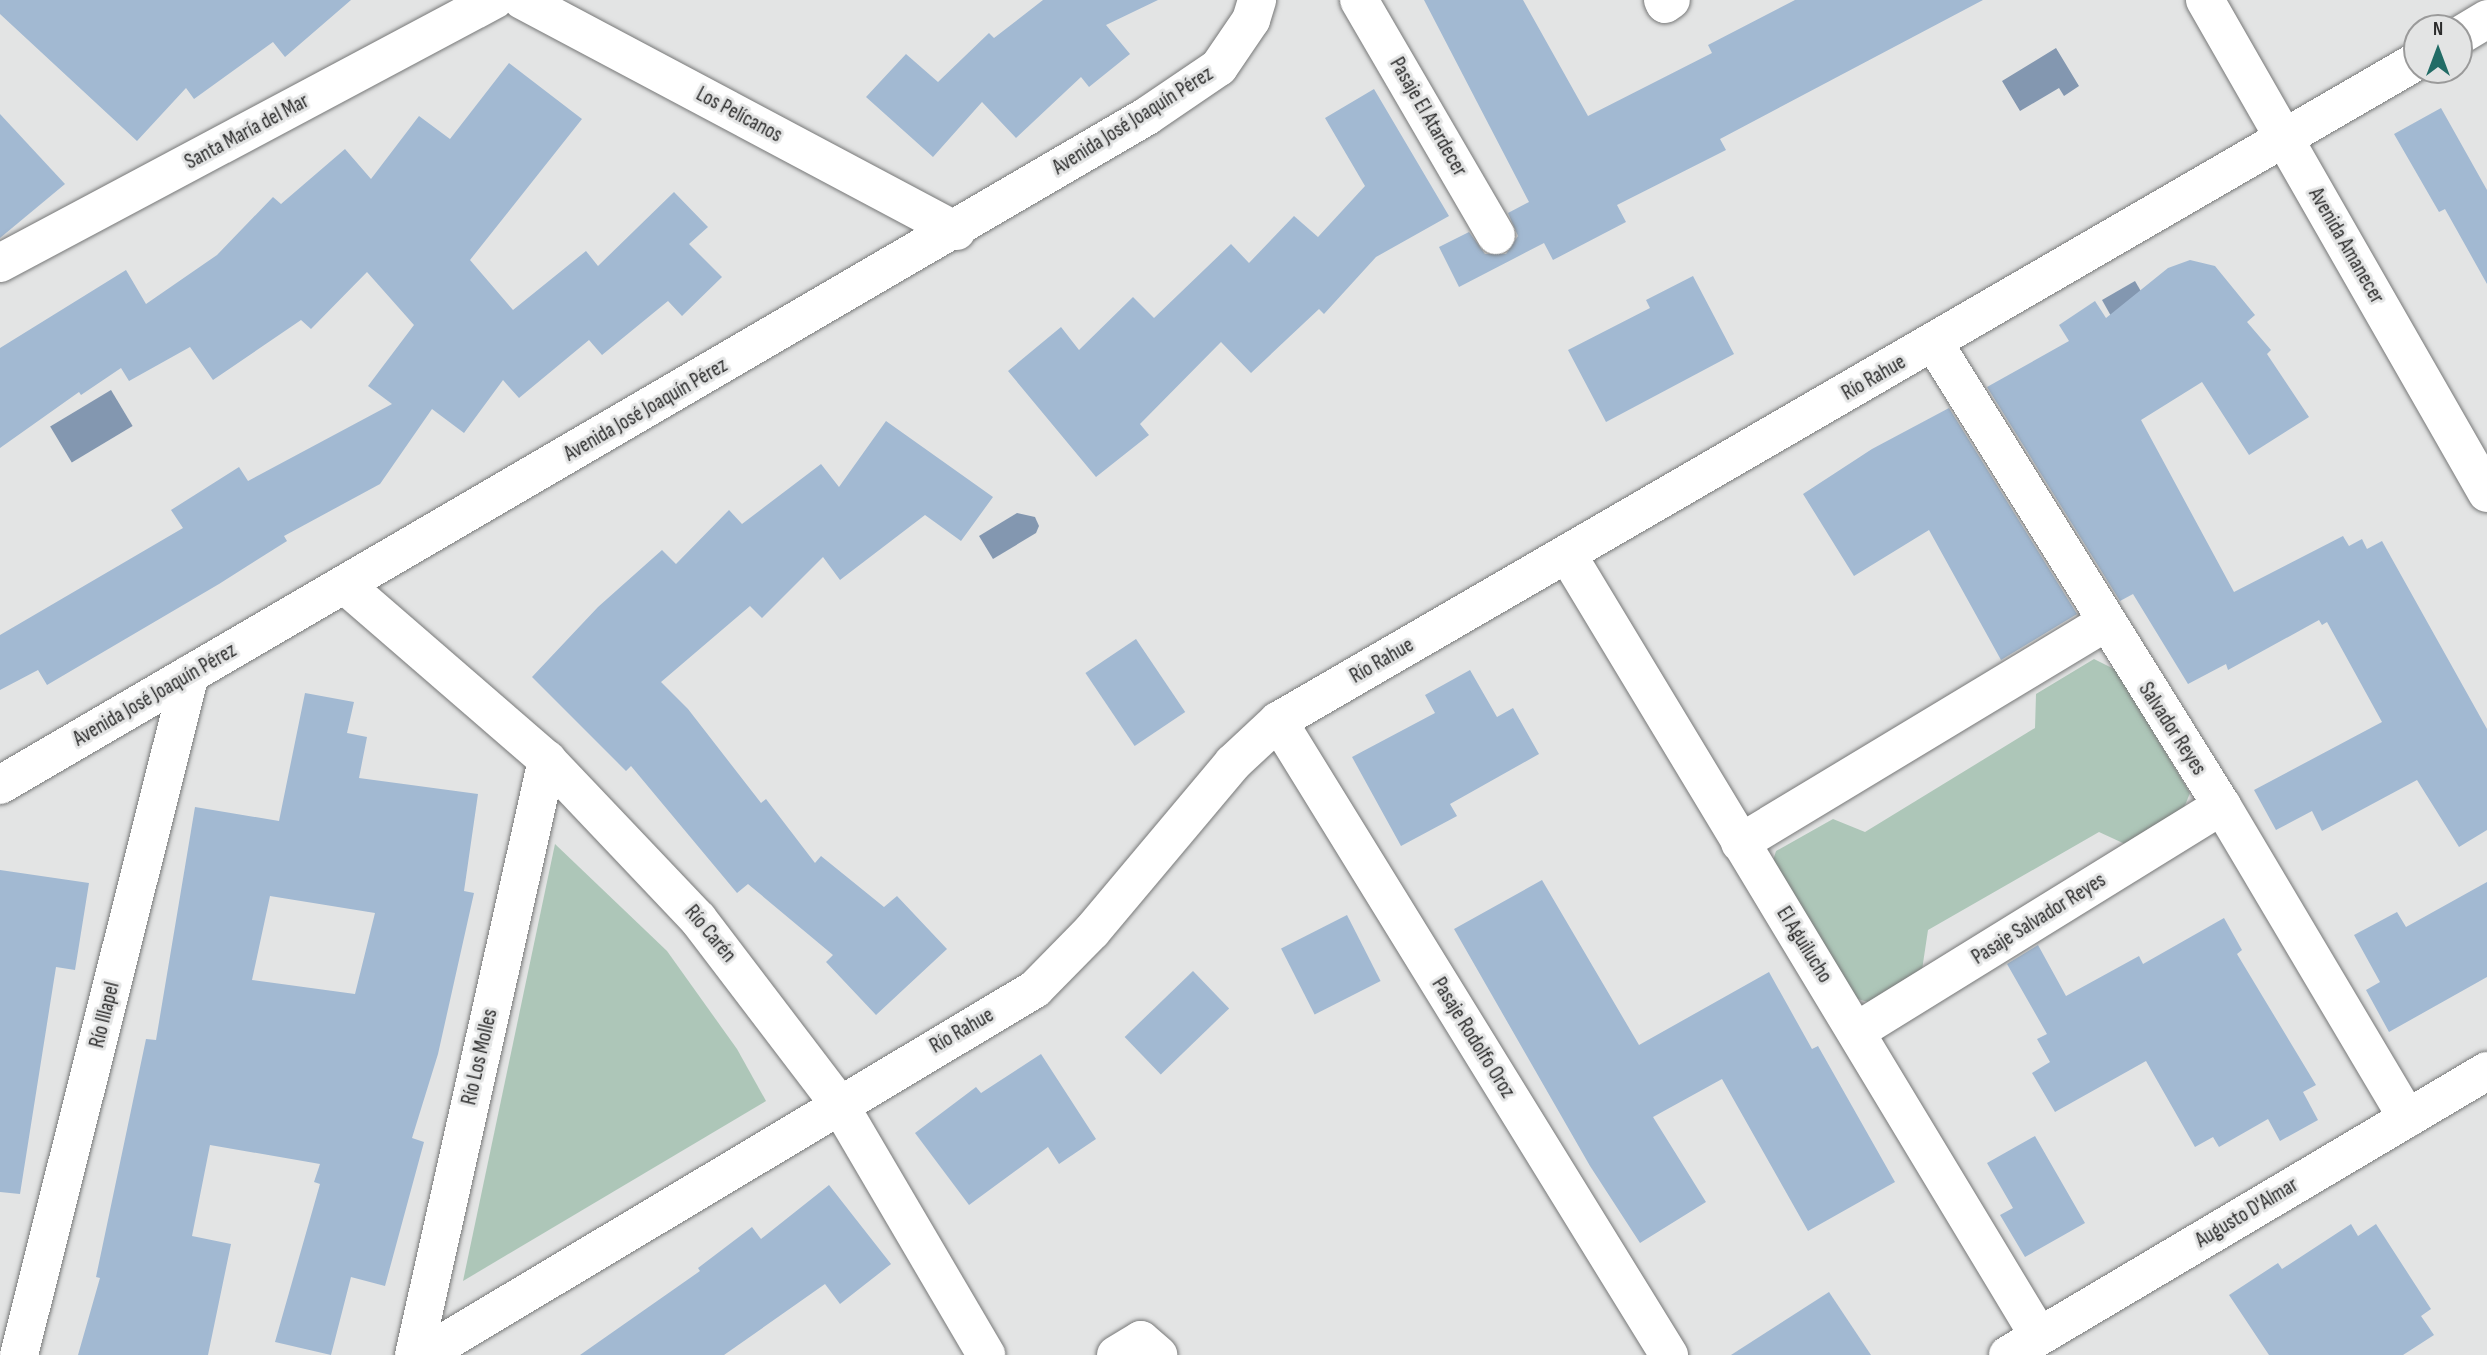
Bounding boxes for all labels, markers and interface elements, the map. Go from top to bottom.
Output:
north arrow [2403,14,2473,84]
text: N [2433,18,2443,41]
street label: Pasaje El Atardecer [1384,53,1472,181]
street label: Avenida José Joaquín Pérez [1048,61,1218,181]
street label: Los Pelícanos [692,82,786,148]
street label: Santa María del Mar [181,89,313,175]
street label: Avenida Amanecer [2303,184,2389,308]
street label: Río Rahue [1838,350,1910,406]
street label: Avenida José Joaquín Pérez [560,353,732,467]
street label: Río Rahue [1346,633,1418,689]
street label: Avenida José Joaquín Pérez [69,638,241,752]
street label: Salvador Reyes [2133,678,2211,780]
street label: Pasaje Salvador Reyes [1967,868,2111,970]
street label: Río Carén [679,900,741,968]
street label: El Aguilucho [1771,902,1837,988]
street label: Pasaje Rodolfo Oroz [1426,973,1520,1103]
street label: Río Illapel [85,980,125,1050]
street label: Río Rahue [926,1003,998,1059]
street label: Río Los Molles [457,1007,503,1107]
street label: Augusto D'Almar [2191,1173,2303,1253]

